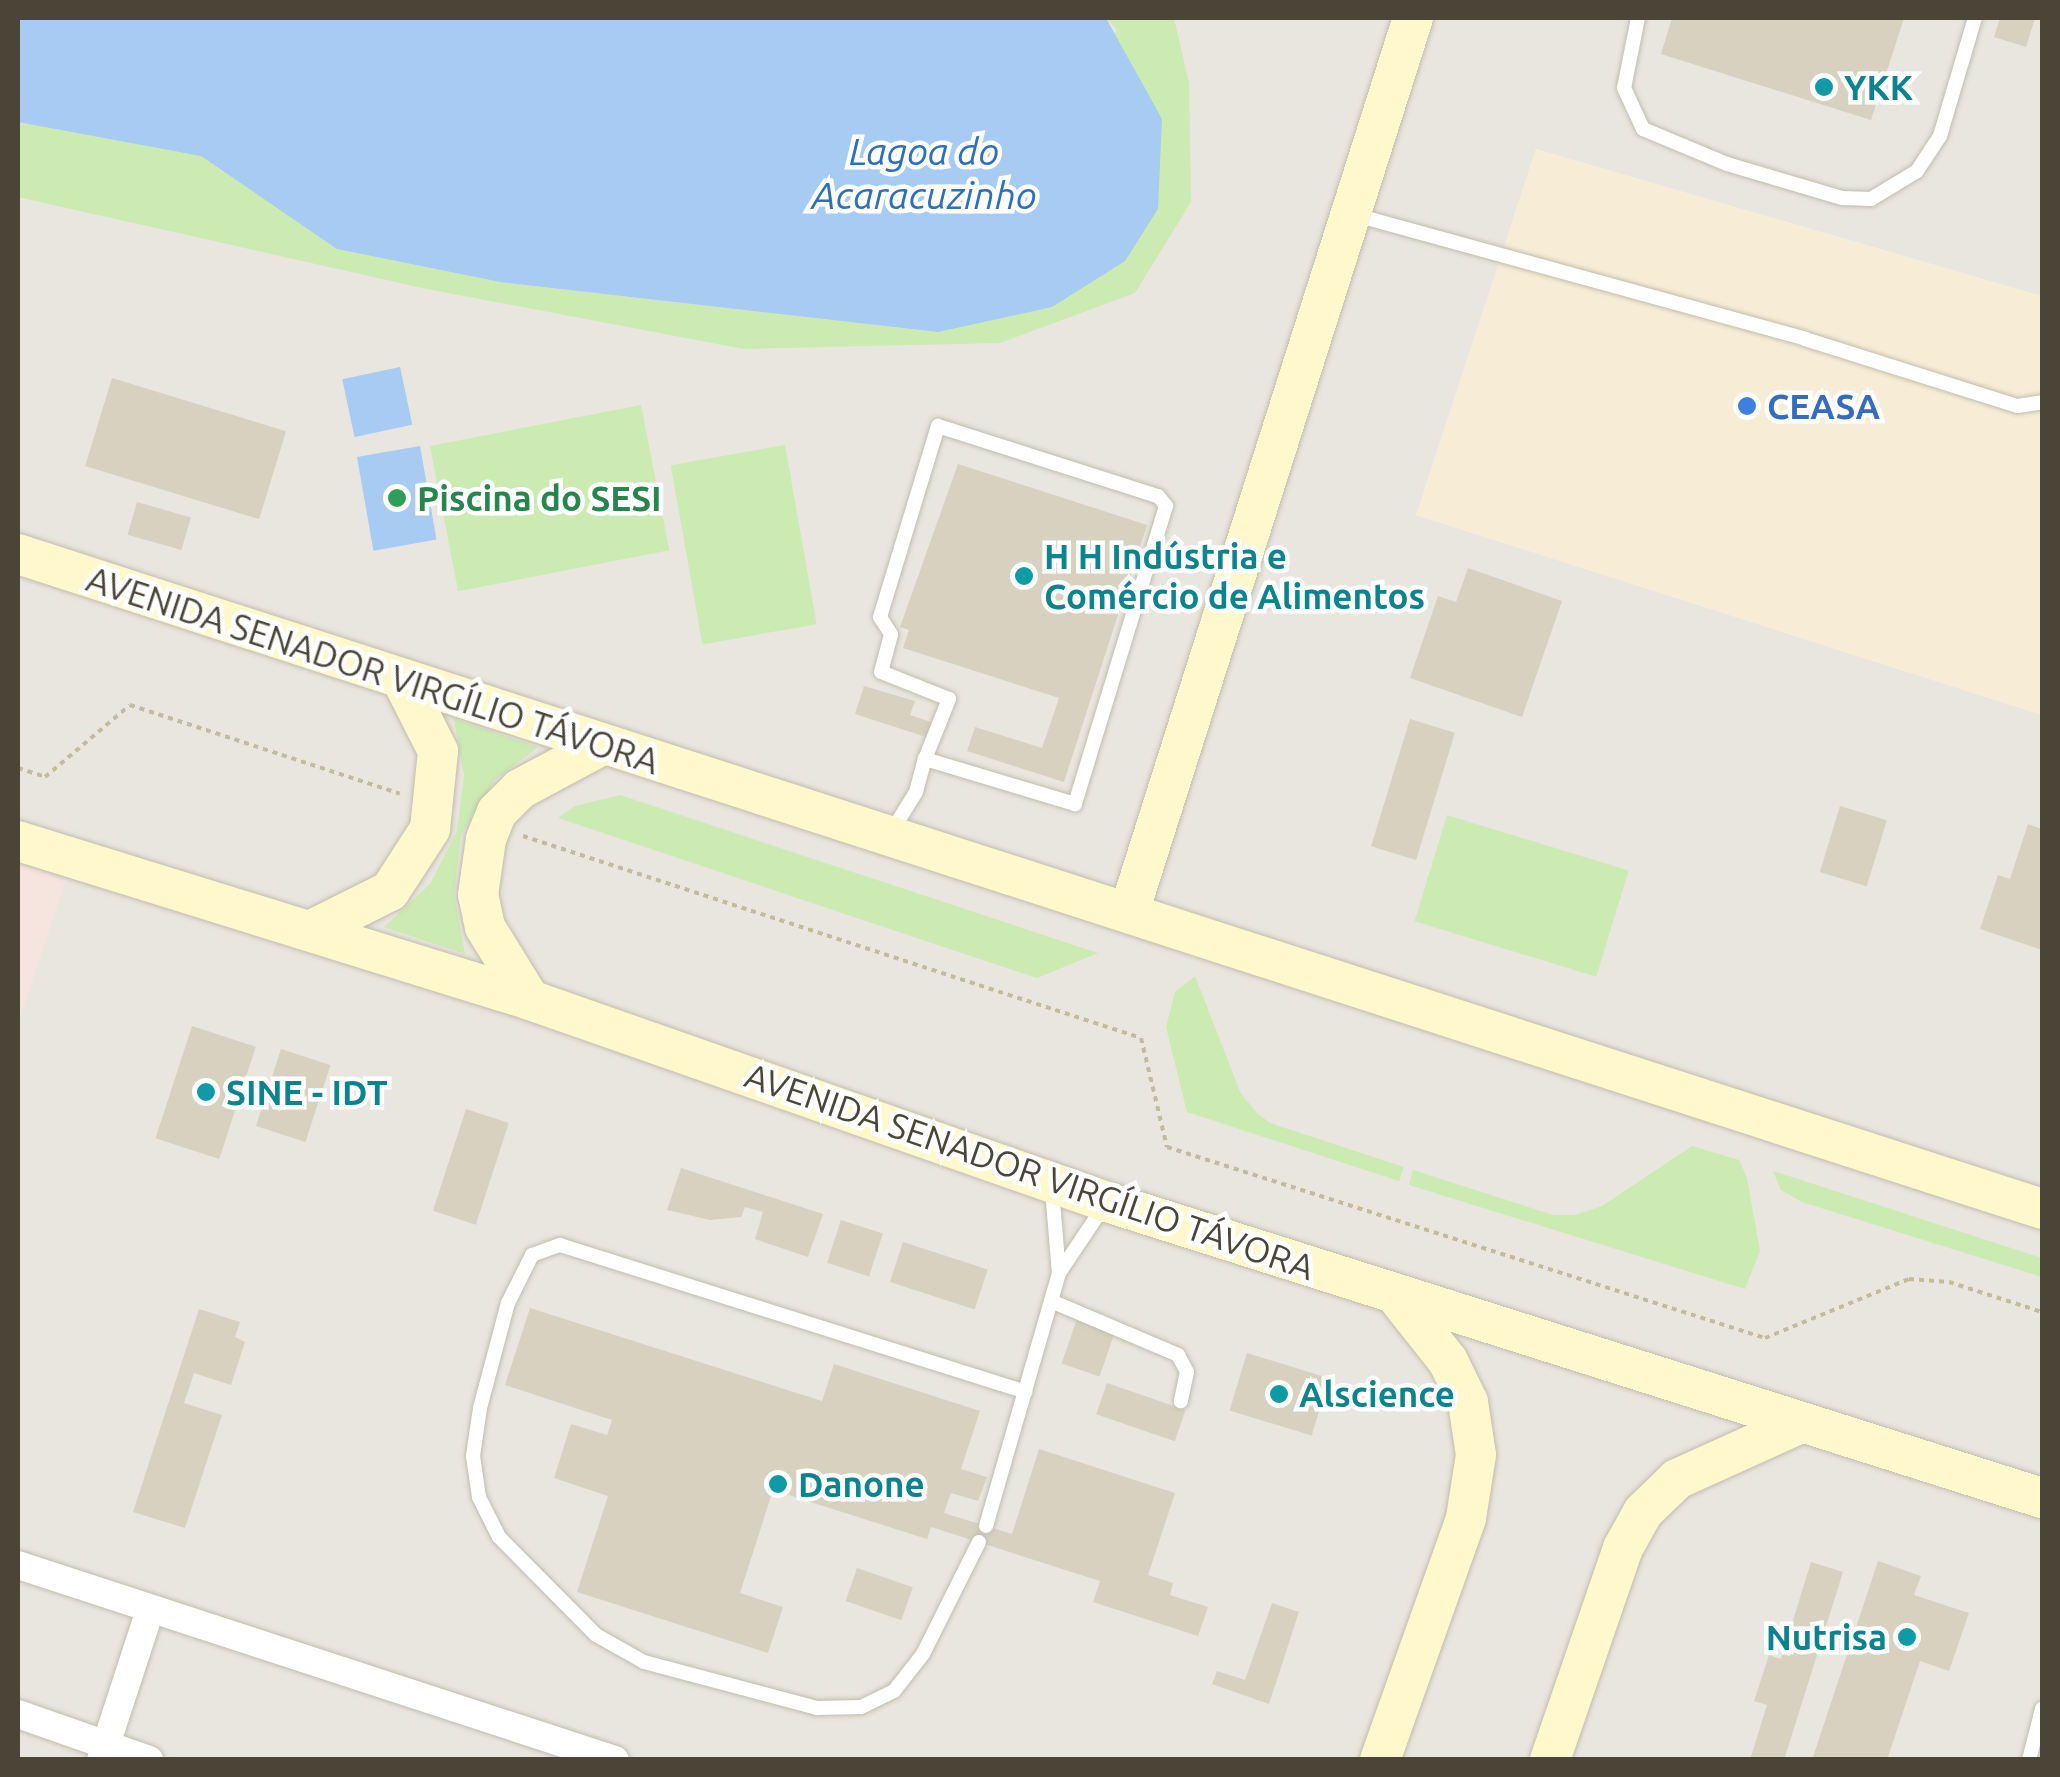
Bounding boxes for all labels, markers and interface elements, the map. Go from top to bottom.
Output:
place label: YKK [1844,66,1913,108]
marker: YKK [1813,76,1835,98]
water label: Lagoa do Acaracuzinho [812,129,1036,218]
place label: CEASA [1767,385,1880,427]
marker: CEASA [1736,395,1758,417]
place label: Piscina do SESI [417,477,662,519]
marker: Piscina do SESI [386,487,408,509]
place label: H H Indústria e Comércio de Alimentos [1044,535,1425,617]
street label: AVENIDA SENADOR VIRGÍLIO TÁVORA [82,557,664,783]
marker: H H Indústria e Comércio de Alimentos [1013,565,1035,587]
street label: AVENIDA SENADOR VIRGÍLIO TÁVORA [740,1054,1320,1288]
place label: SINE - IDT [226,1071,388,1113]
marker: SINE - IDT [195,1081,217,1103]
place label: Alscience [1299,1373,1455,1415]
marker: Alscience [1268,1383,1290,1405]
place label: Danone [798,1463,925,1505]
marker: Danone [767,1473,789,1495]
place label: Nutrisa [1766,1616,1887,1658]
marker: Nutrisa [1896,1626,1918,1648]

